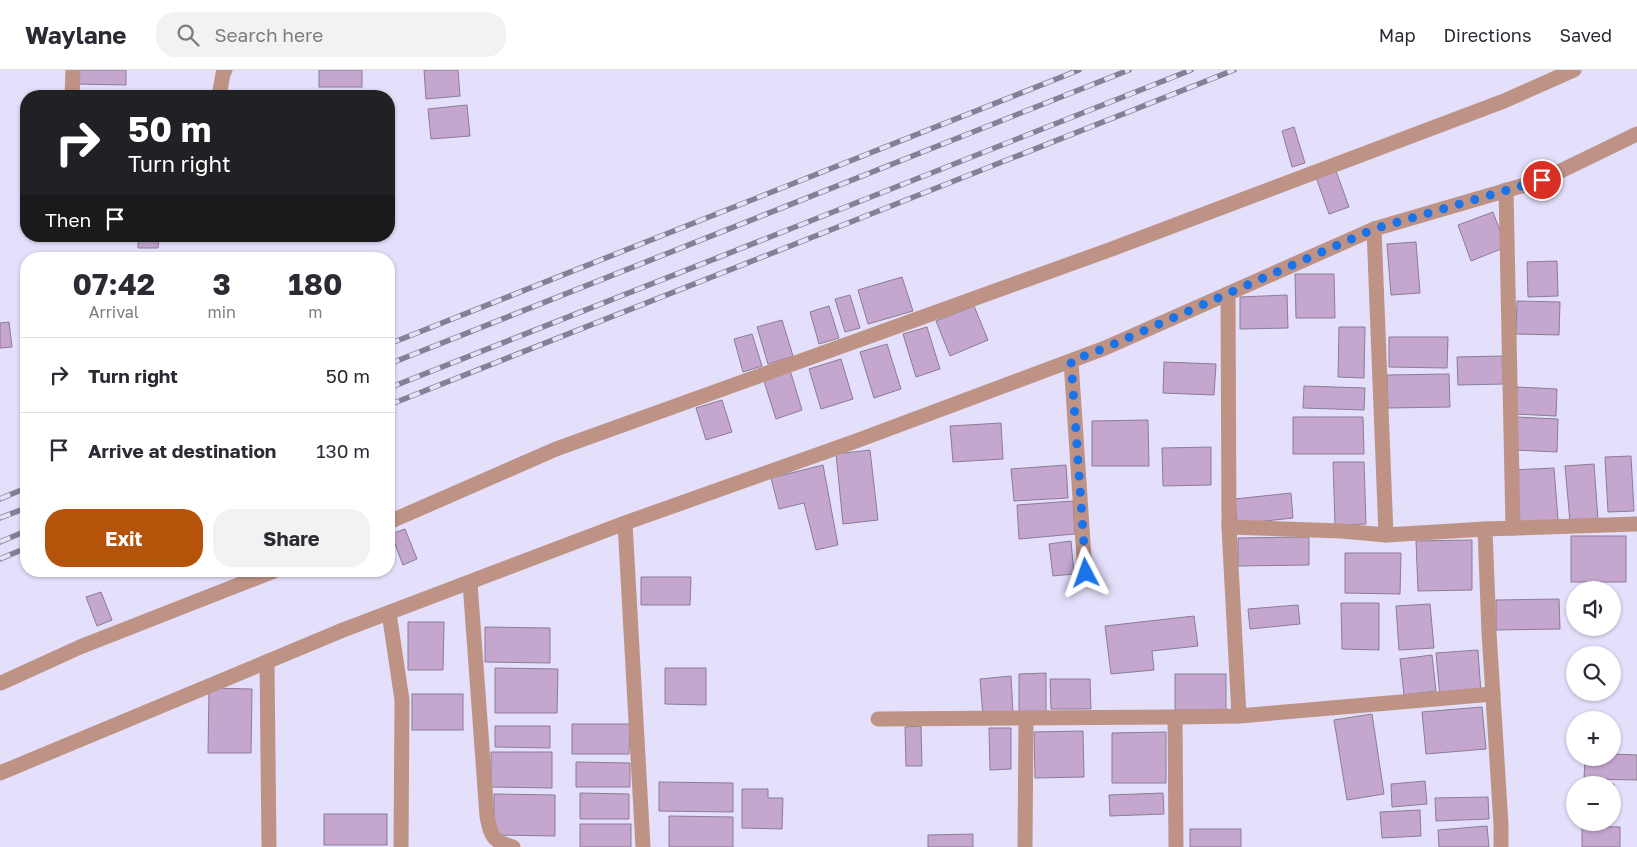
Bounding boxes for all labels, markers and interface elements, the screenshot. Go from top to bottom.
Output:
search box [156,12,506,57]
text: Waylane [25,20,126,49]
icon: search [174,21,202,49]
text: Search here [214,23,323,46]
text: Map [1379,24,1415,46]
text: Directions [1443,24,1531,46]
text: Saved [1559,24,1612,46]
text: 50 m [128,108,211,150]
icon: right [45,110,110,175]
text: Turn right [128,150,231,177]
pin [1521,159,1563,201]
icon: arrive [1528,166,1556,194]
icon: arrive [101,205,129,233]
text: Then [45,208,91,231]
text: 07:42 [73,266,155,302]
text: 3 [212,266,231,302]
text: 180 [288,266,342,302]
text: Arrival [89,302,139,322]
text: min [208,302,236,322]
text: m [308,302,322,322]
icon: right [45,361,73,389]
text: Turn right [88,364,178,387]
text: 50 m [326,364,370,387]
icon: arrive [45,436,73,464]
text: Arrive at destination [88,439,276,462]
text: 130 m [316,439,370,462]
button: Exit [45,509,203,567]
button: Share [213,509,370,567]
position arrow [1059,546,1111,598]
map controls [1566,581,1621,831]
button: sound [1566,581,1621,636]
button: search [1566,646,1621,701]
button: + [1566,711,1621,766]
button: − [1566,776,1621,831]

